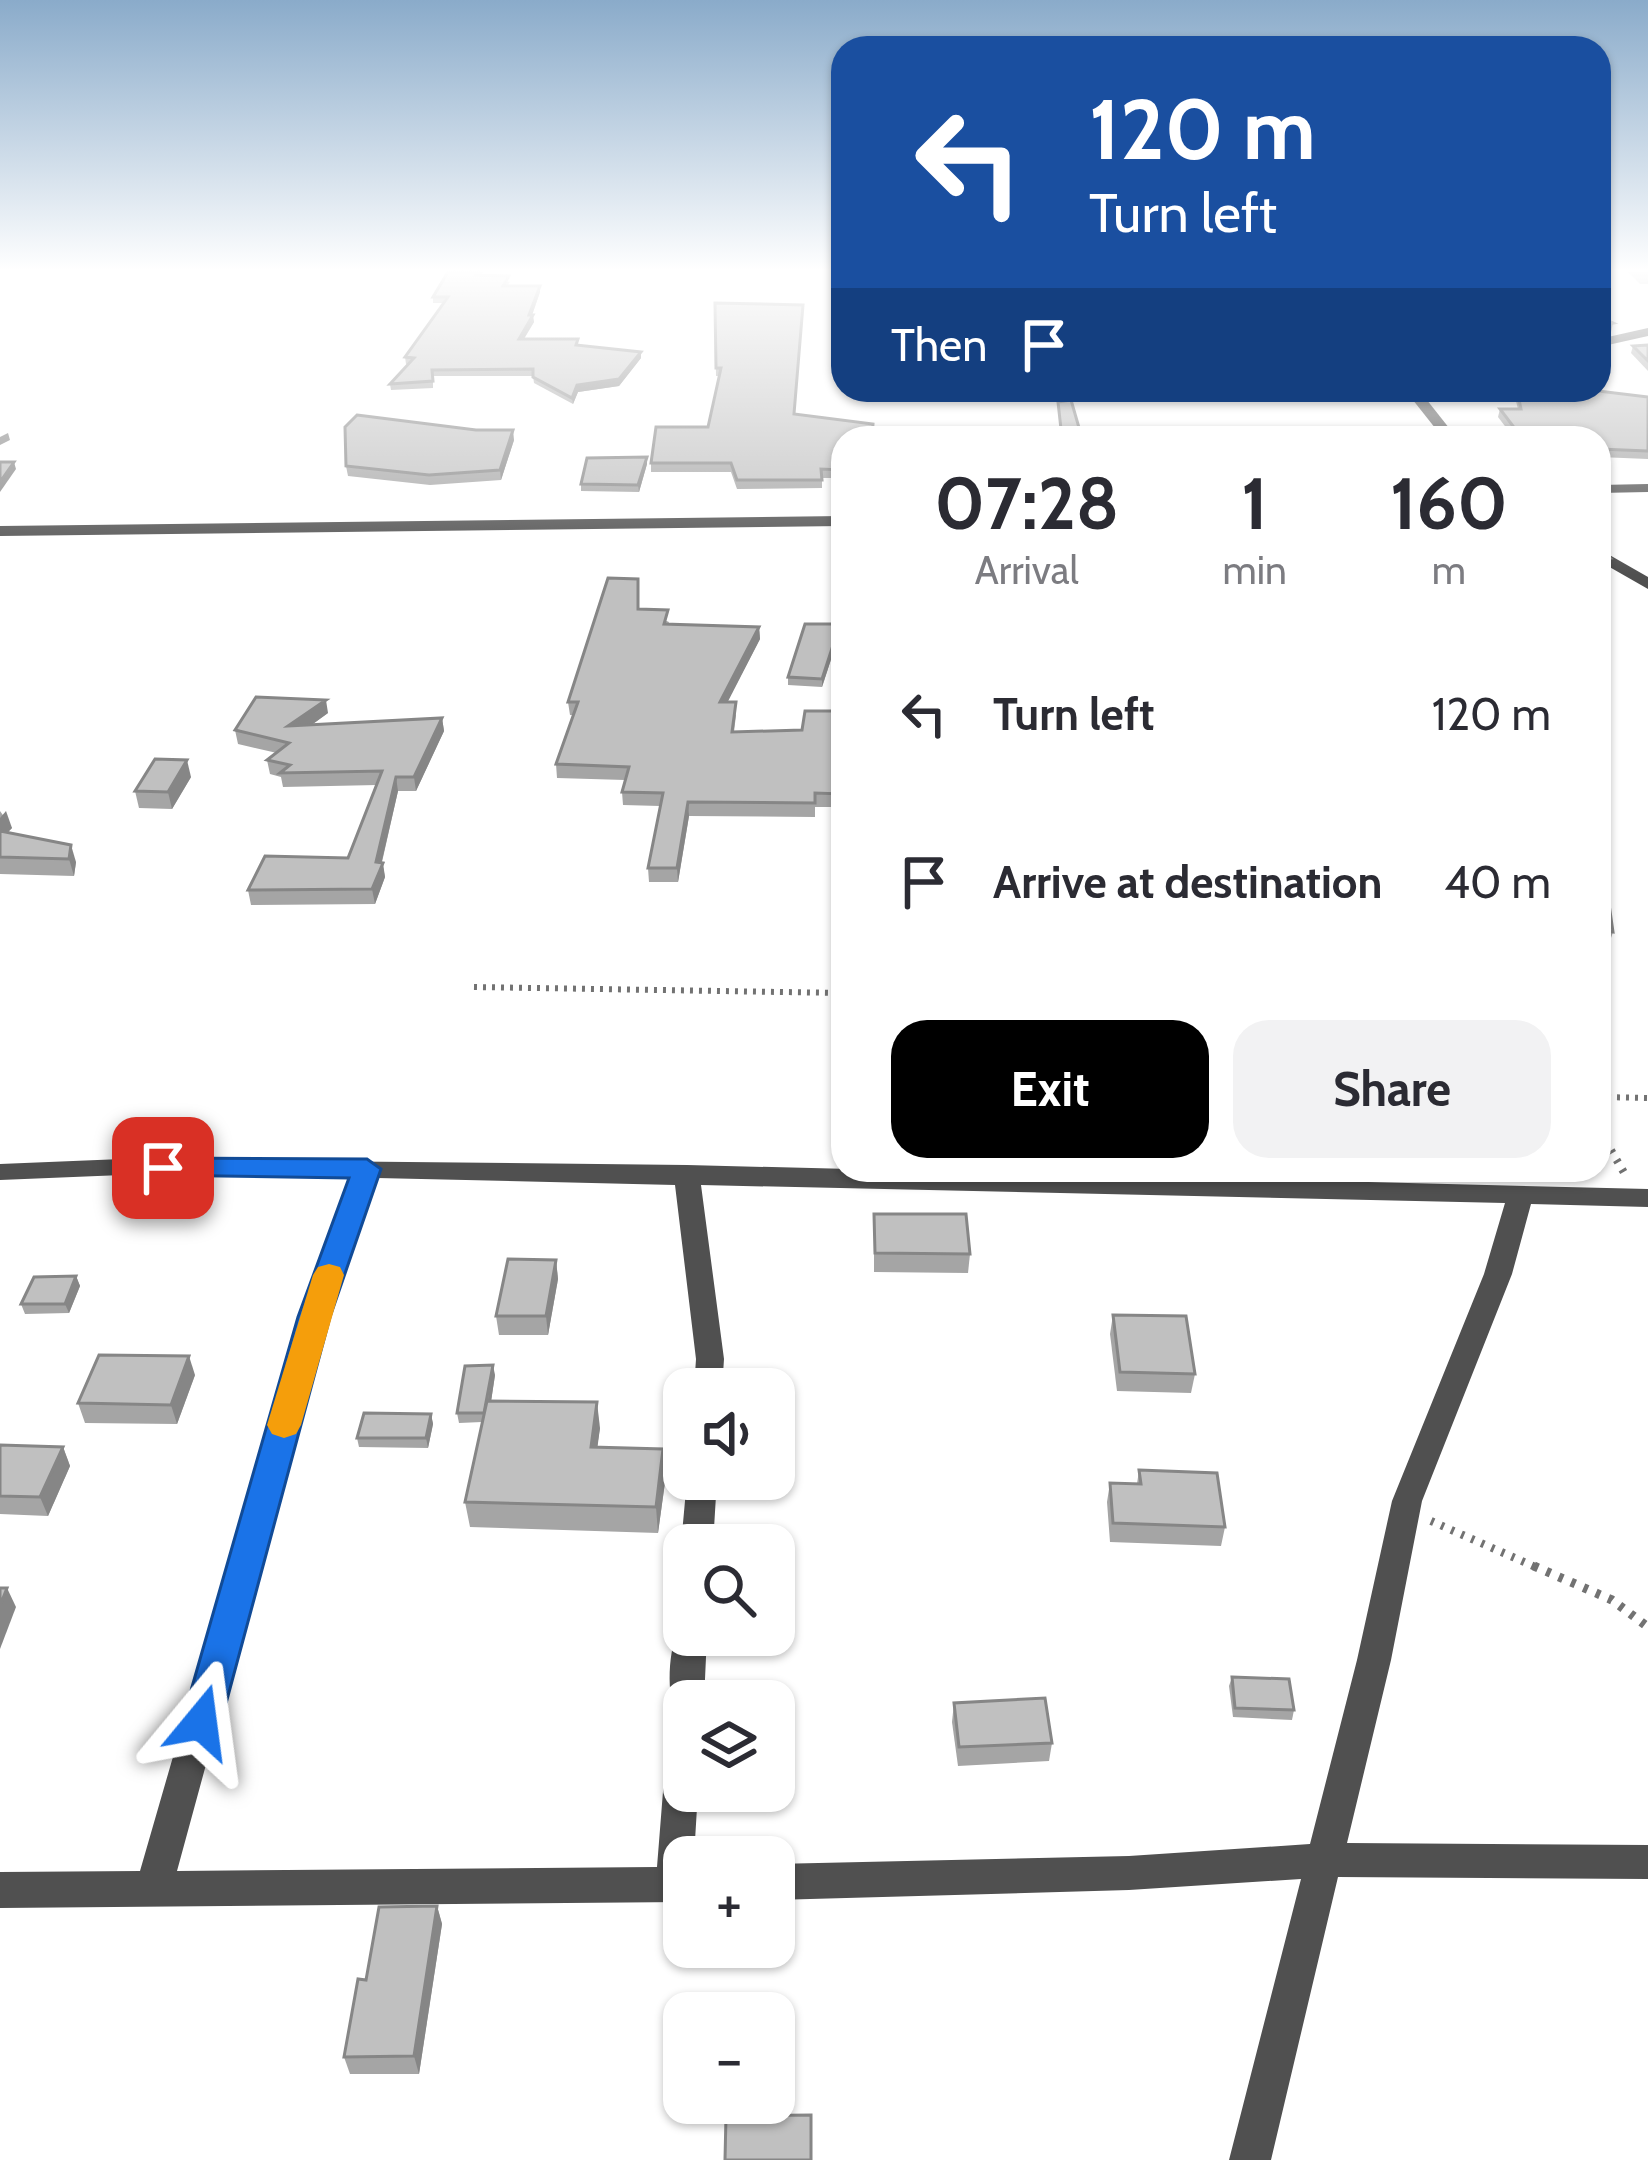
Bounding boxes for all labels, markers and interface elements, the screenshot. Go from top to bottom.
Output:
text: 120 m [1089,78,1316,180]
icon: left [891,84,1047,240]
text: Turn left [1089,180,1277,246]
icon: arrive [1011,312,1077,378]
text: Then [891,318,987,372]
text: 07:28 [934,460,1119,547]
text: 1 [1241,460,1268,547]
text: 160 [1390,460,1508,547]
text: Arrival [975,546,1079,594]
text: min [1222,546,1287,594]
text: m [1432,546,1466,594]
icon: left [891,681,957,747]
text: Turn left [993,687,1155,741]
text: 120 m [1432,687,1551,741]
icon: arrive [891,849,957,915]
text: Arrive at destination [993,855,1382,909]
text: 40 m [1444,855,1551,909]
button: Exit [891,1020,1209,1158]
button: Share [1233,1020,1551,1158]
pin [112,1117,214,1219]
icon: arrive [130,1135,196,1201]
map controls [663,1368,795,2124]
button: sound [663,1368,795,1500]
button: search [663,1524,795,1656]
position arrow [138,1659,264,1785]
button: layers [663,1680,795,1812]
button: + [663,1836,795,1968]
button: − [663,1992,795,2124]

